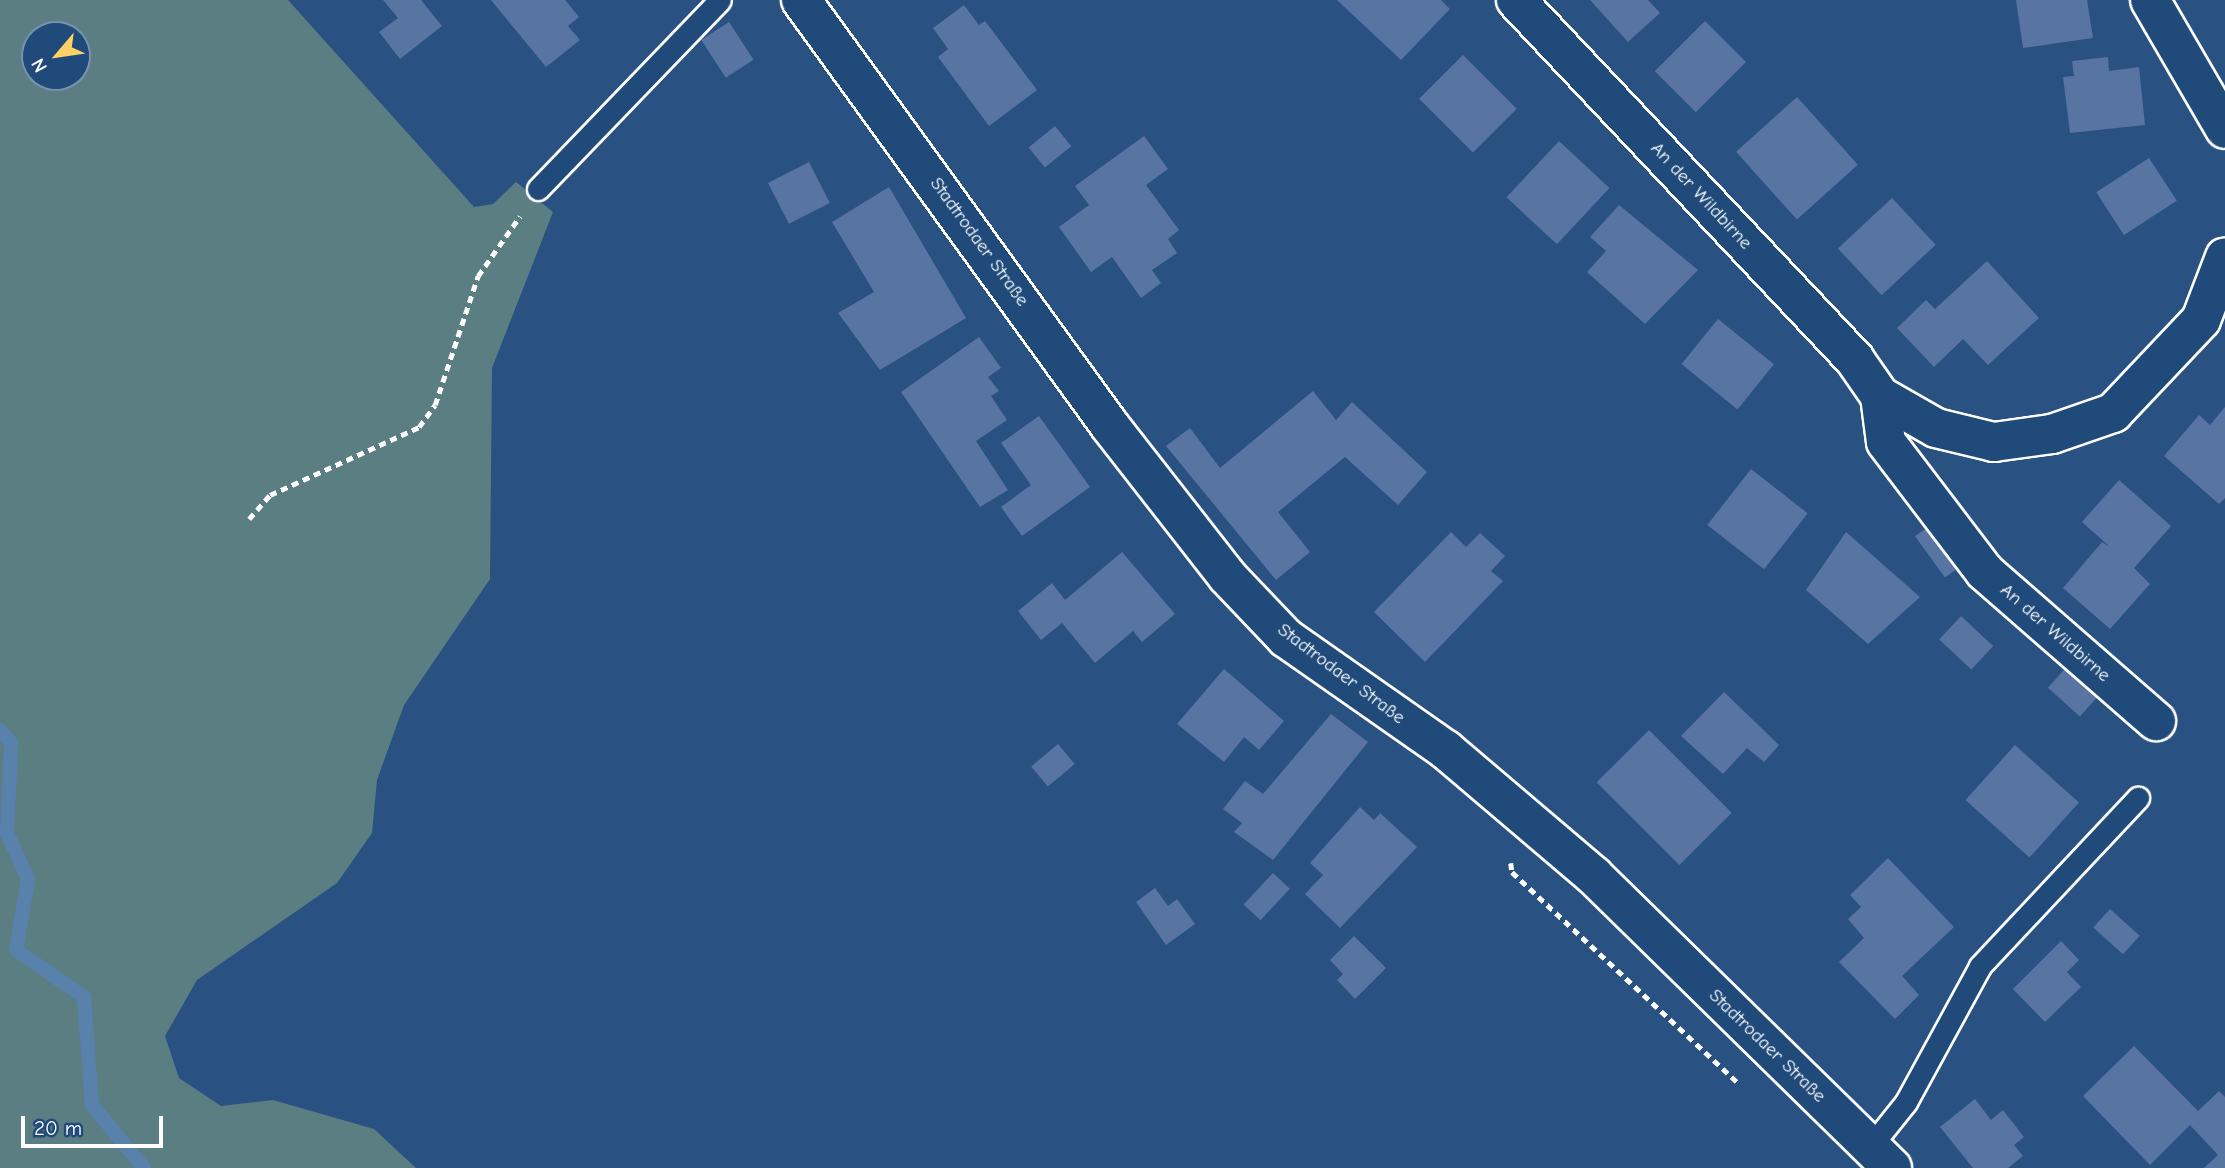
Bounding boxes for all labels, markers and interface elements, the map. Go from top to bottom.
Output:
north arrow [21,21,91,91]
text: N [27,54,52,76]
street label: An der Wildbirne [1645,138,1757,254]
street label: Stadtrodaer Straße [925,173,1033,311]
street label: An der Wildbirne [1995,579,2115,687]
street label: Stadtrodaer Straße [1273,619,1409,729]
street label: Stadtrodaer Straße [1704,984,1830,1108]
scale bar [24,1102,166,1146]
text: 20 m [34,1116,82,1140]

